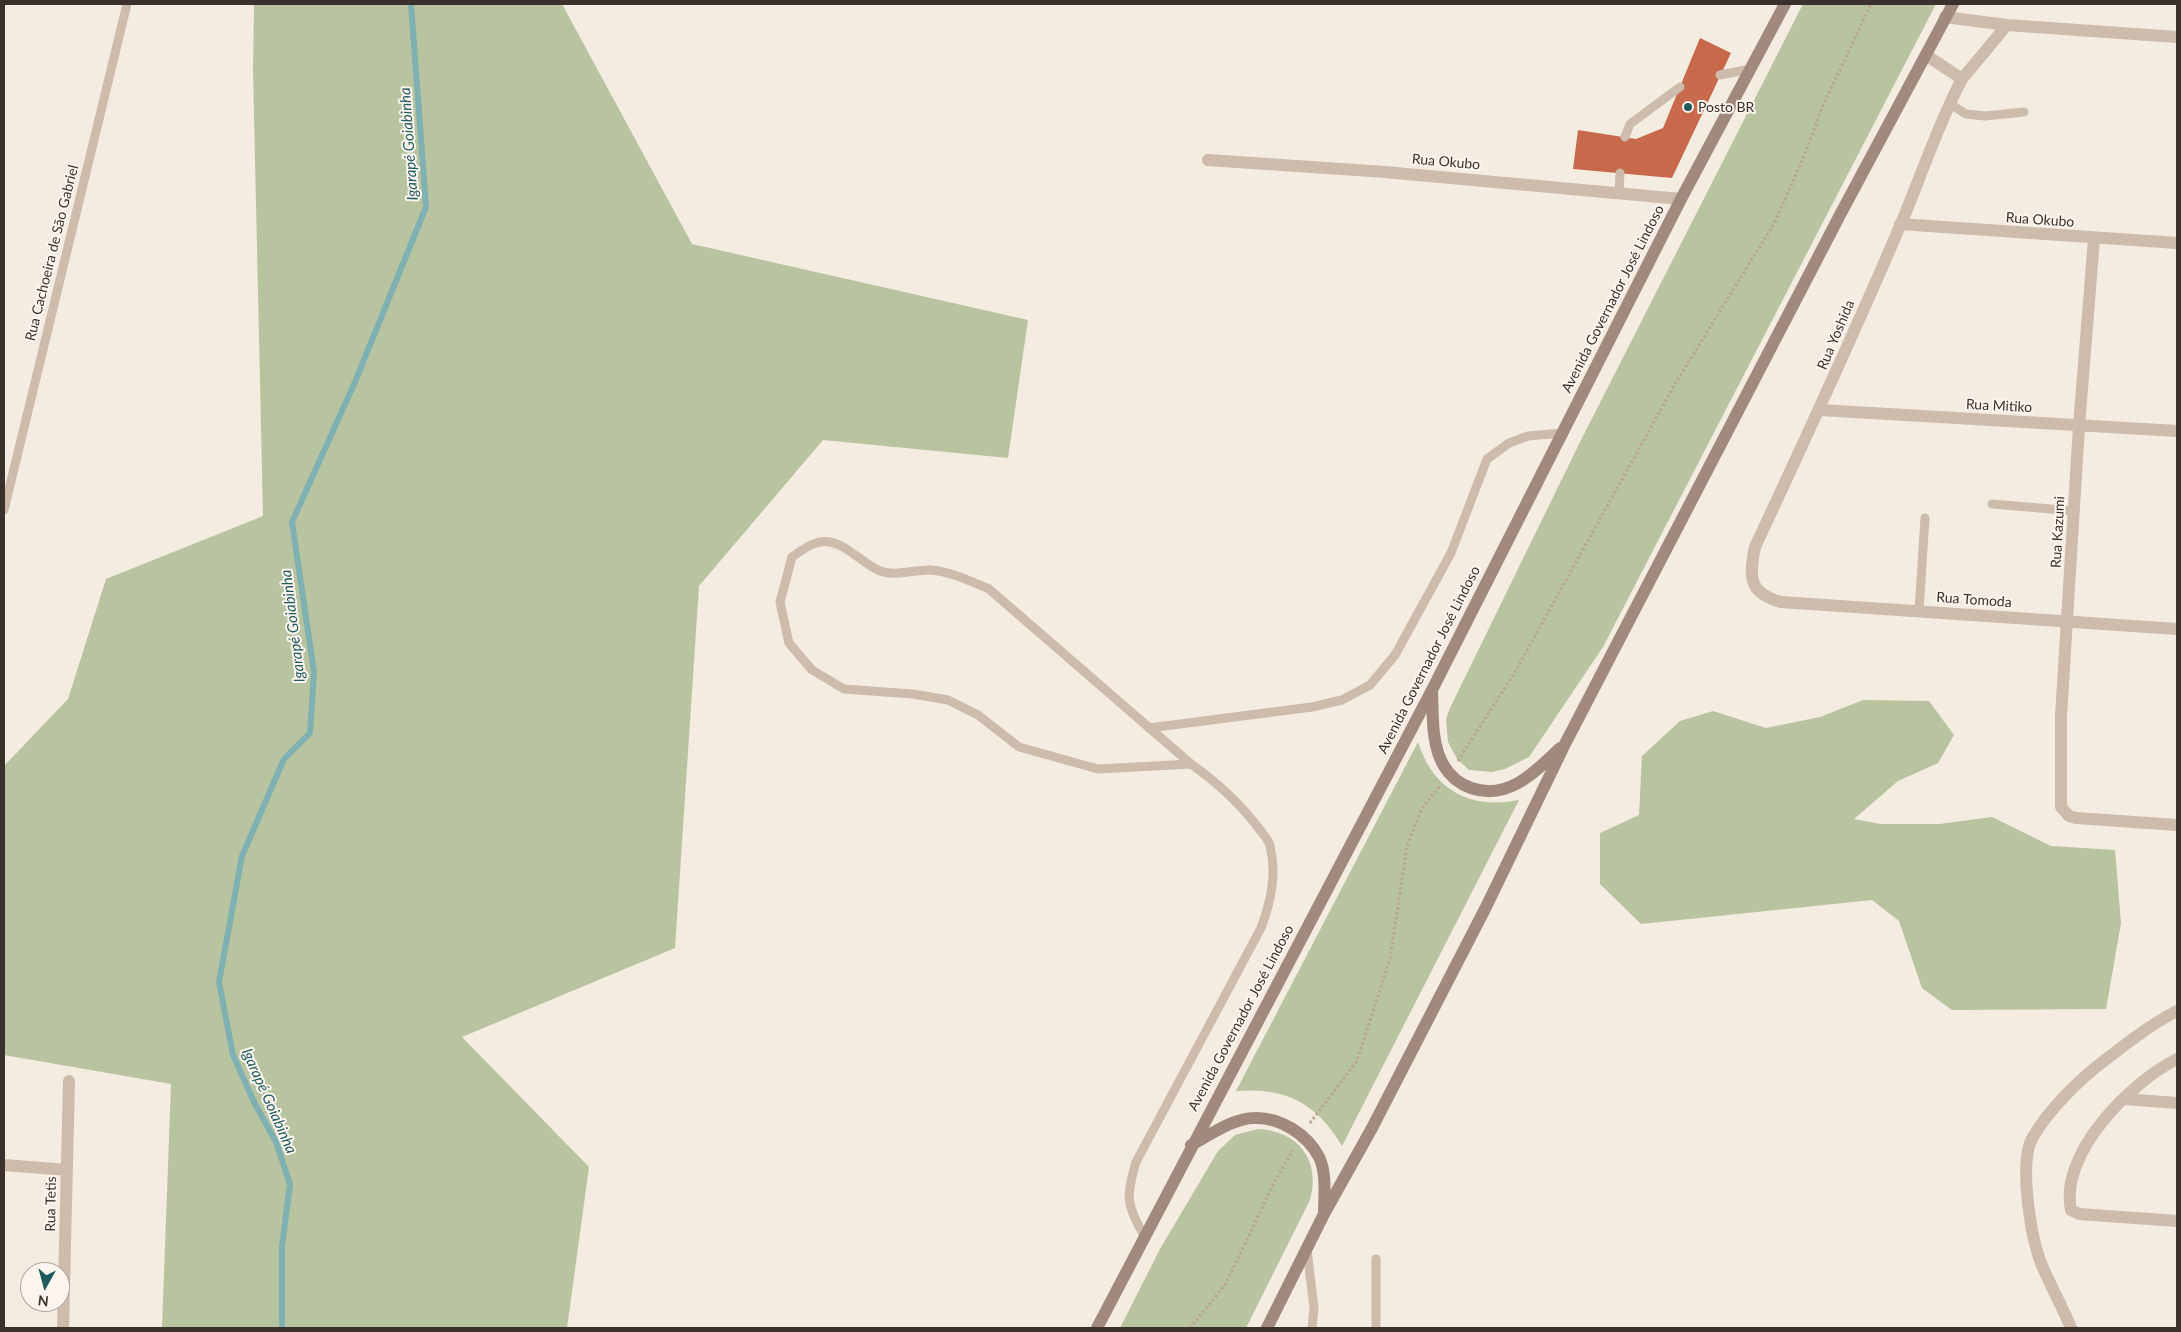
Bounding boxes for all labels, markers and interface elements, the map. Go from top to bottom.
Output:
water label: Igarapé Goiabinha [396,87,422,201]
place label: Posto BR [1698,99,1754,115]
marker: Posto BR [1682,101,1694,113]
street label: Rua Okubo [1411,151,1481,173]
street label: Rua Cachoeira de São Gabriel [22,163,82,343]
street label: Avenida Governador José Lindoso [1558,202,1668,396]
street label: Rua Okubo [2005,209,2075,231]
street label: Rua Yoshida [1814,298,1858,372]
street label: Rua Mitiko [1965,396,2033,416]
street label: Rua Kazumi [2048,496,2068,568]
street label: Avenida Governador José Lindoso [1374,563,1484,757]
water label: Igarapé Goiabinha [277,569,309,683]
street label: Rua Tomoda [1936,589,2012,611]
street label: Avenida Governador José Lindoso [1185,922,1297,1114]
water label: Igarapé Goiabinha [238,1046,300,1156]
street label: Rua Tetis [42,1176,60,1232]
north arrow [20,1262,70,1312]
text: N [37,1292,50,1310]

